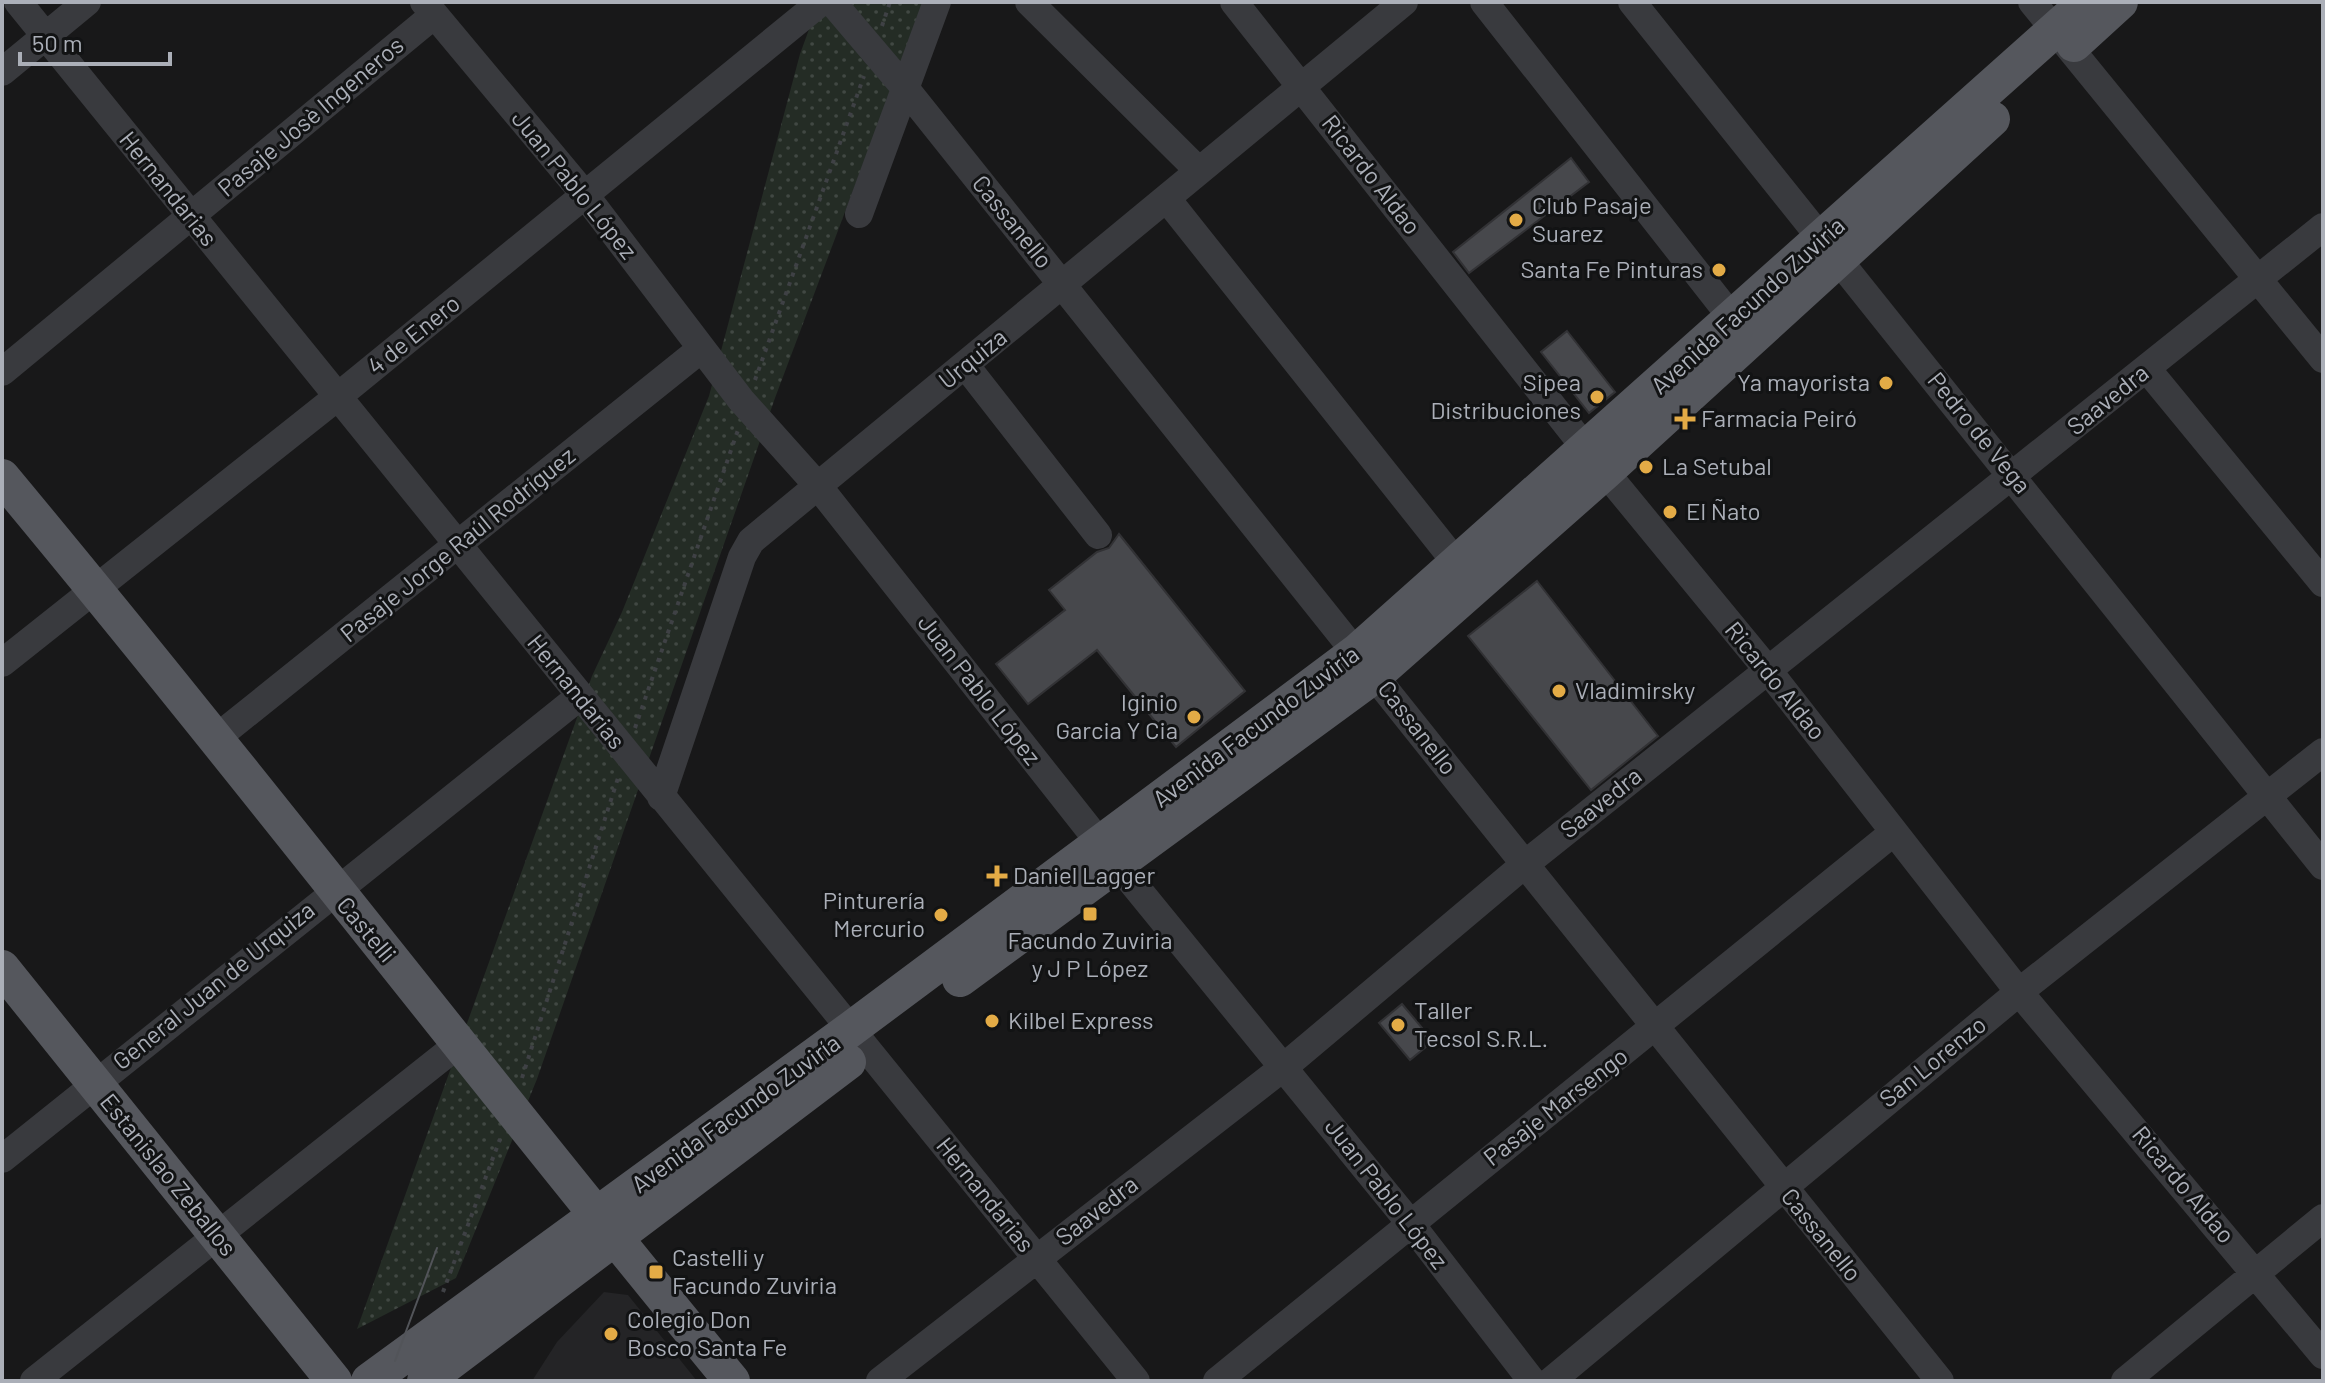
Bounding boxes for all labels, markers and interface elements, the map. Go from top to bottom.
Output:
scale bar [20,16,170,66]
text: 50 m [32,28,83,57]
street label: Pasaje Josè Ingeneros [211,30,409,202]
street label: Juan Pablo López [506,104,644,264]
street label: Ricardo Aldao [1317,109,1428,240]
street label: Hernandarias [114,125,224,251]
street label: Cassanello [967,169,1059,273]
place label: Club Pasaje Suarez [1532,190,1652,247]
street label: Avenida Facundo Zuviría [1644,210,1850,400]
marker: Club Pasaje Suarez [1507,211,1525,229]
place label: Santa Fe Pinturas [1520,254,1703,283]
marker: Santa Fe Pinturas [1710,261,1728,279]
street label: 4 de Enero [361,288,465,380]
street label: Urquiza [932,322,1012,394]
street label: Saavedra [2061,357,2154,440]
street label: Pedro de Vega [1922,366,2038,499]
place label: Sipea Distribuciones [1430,367,1581,424]
place label: Ya mayorista [1737,367,1870,396]
marker: Ya mayorista [1877,374,1895,392]
marker: Sipea Distribuciones [1588,388,1606,406]
place label: Farmacia Peiró [1701,403,1857,432]
marker: Farmacia Peiró [1676,410,1694,428]
street label: Pasaje Jorge Raúl Rodríguez [334,440,580,647]
place label: La Setubal [1662,451,1772,480]
marker: La Setubal [1637,458,1655,476]
place label: El Ñato [1686,496,1761,525]
marker: El Ñato [1661,503,1679,521]
street label: Juan Pablo López [913,608,1048,770]
street label: Ricardo Aldao [1720,615,1833,745]
street label: Hernandarias [522,628,632,754]
street label: Avenida Facundo Zuviría [1146,639,1364,813]
street label: Cassanello [1372,674,1464,780]
place label: Vladimirsky [1575,675,1695,704]
marker: Vladimirsky [1550,682,1568,700]
place label: Iginio Garcia Y Cia [1056,687,1178,744]
marker: Iginio Garcia Y Cia [1185,708,1203,726]
street label: Saavedra [1554,760,1647,843]
place label: Daniel Lagger [1013,860,1155,889]
marker: Daniel Lagger [988,867,1006,885]
place label: Pinturería Mercurio [823,885,925,942]
street label: Castelli [331,890,403,968]
street label: General Juan de Urquiza [106,895,320,1075]
marker: Facundo Zuviria y J P López [1081,905,1099,923]
marker: Pinturería Mercurio [932,906,950,924]
place label: Facundo Zuviria y J P López [1008,925,1172,982]
place label: Taller Tecsol S.R.L. [1414,995,1548,1052]
place label: Kilbel Express [1008,1005,1154,1034]
street label: San Lorenzo [1873,1009,1991,1113]
marker: Kilbel Express [983,1012,1001,1030]
marker: Taller Tecsol S.R.L. [1389,1016,1407,1034]
street label: Avenida Facundo Zuviría [625,1027,845,1198]
street label: Pasaje Marsengo [1477,1041,1633,1171]
street label: Estanislao Zeballos [95,1087,243,1261]
street label: Juan Pablo López [1320,1112,1455,1274]
street label: Ricardo Aldao [2127,1120,2241,1248]
street label: Hernandarias [931,1131,1041,1257]
street label: Saavedra [1049,1169,1143,1251]
street label: Cassanello [1776,1182,1868,1286]
place label: Castelli y Facundo Zuviria [672,1242,837,1299]
marker: Castelli y Facundo Zuviria [647,1263,665,1281]
place label: Colegio Don Bosco Santa Fe [627,1304,787,1361]
marker: Colegio Don Bosco Santa Fe [602,1325,620,1343]

